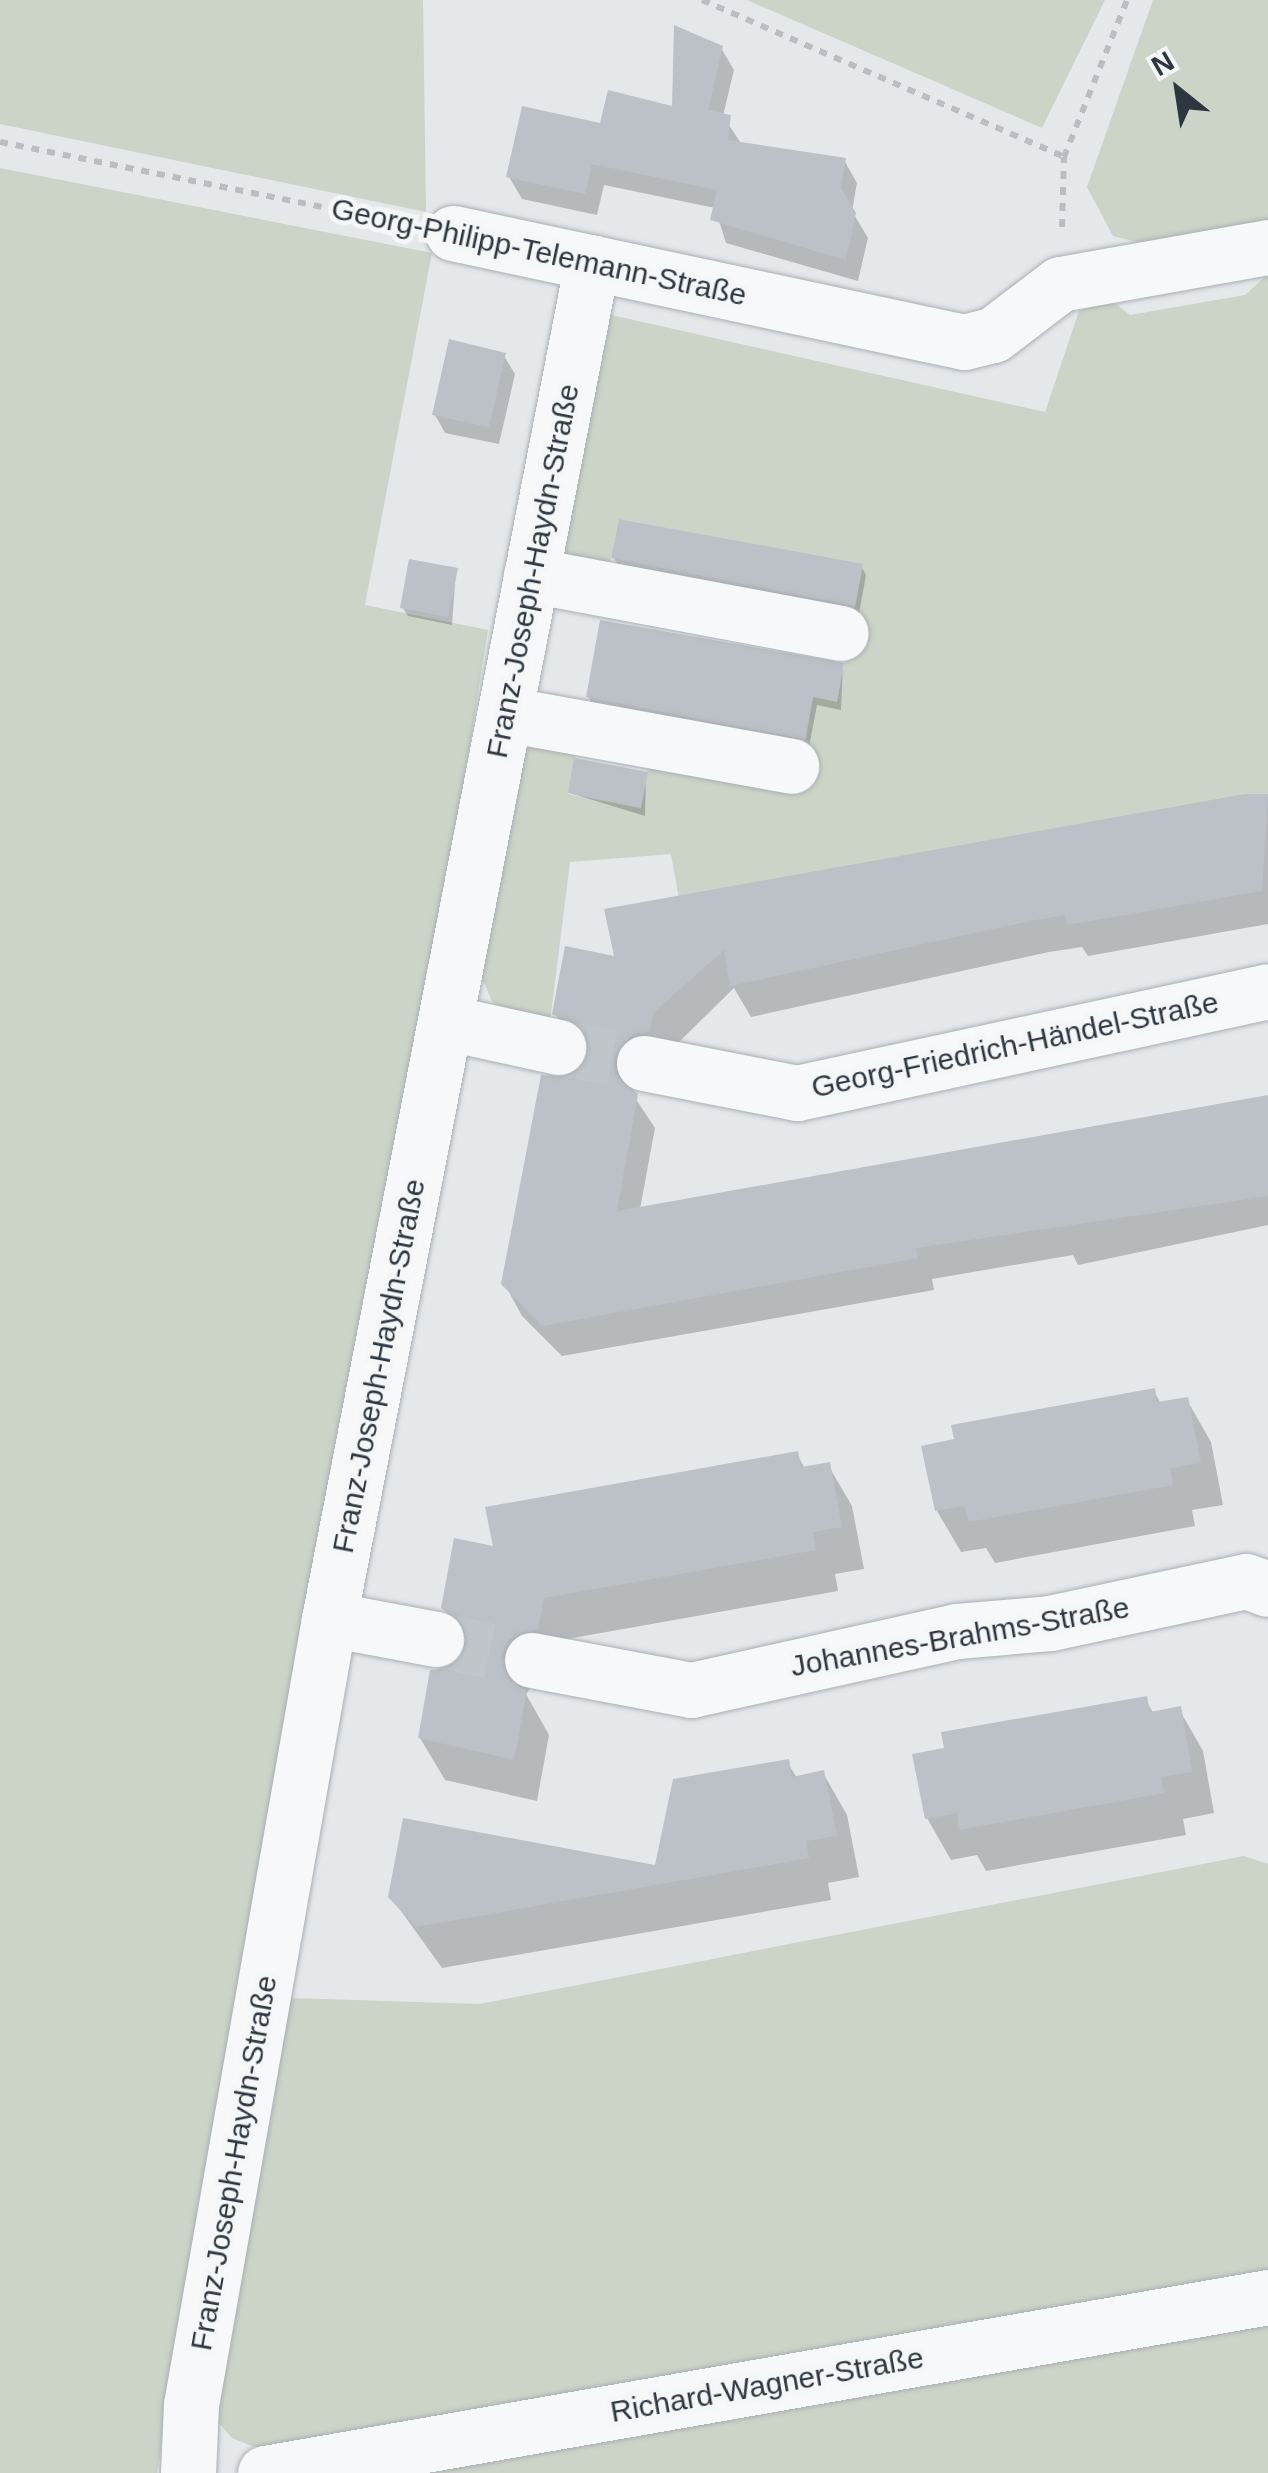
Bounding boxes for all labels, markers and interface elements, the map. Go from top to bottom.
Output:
north arrow [1128,40,1228,140]
text: N [1146,45,1179,82]
street label: Georg-Philipp-Telemann-Straße [328,190,750,314]
street label: Franz-Joseph-Haydn-Straße [479,381,587,761]
street label: Georg-Friedrich-Händel-Straße [808,984,1222,1106]
street label: Franz-Joseph-Haydn-Straße [325,1176,433,1556]
street label: Johannes-Brahms-Straße [788,1589,1132,1685]
street label: Franz-Joseph-Haydn-Straße [183,1973,285,2353]
street label: Richard-Wagner-Straße [608,2340,926,2430]

